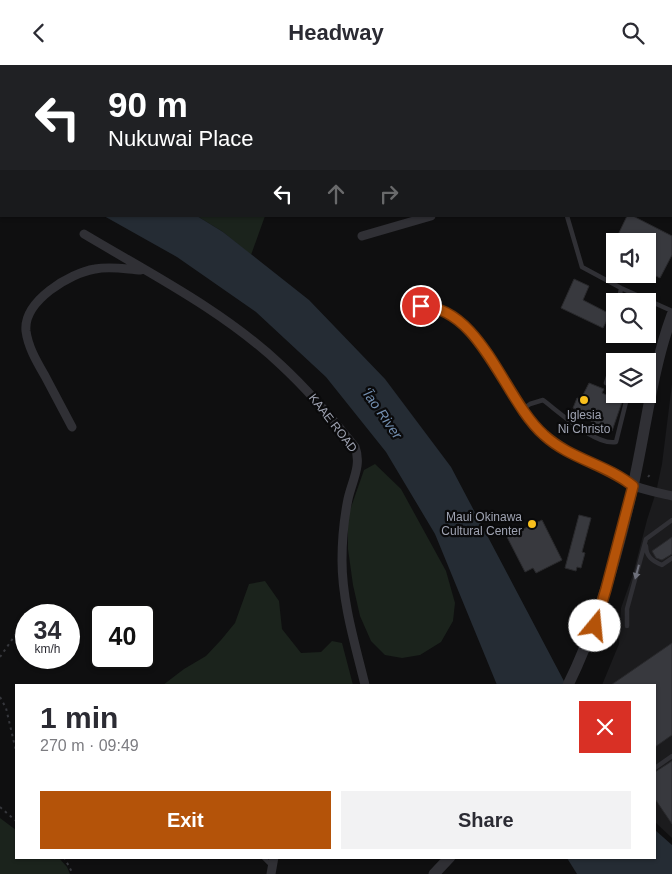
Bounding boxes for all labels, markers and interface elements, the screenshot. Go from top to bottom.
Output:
icon: back [25,19,53,47]
icon: search [619,19,647,47]
text: Headway [288,20,384,45]
icon: left [25,85,90,150]
text: 90 m [108,85,188,124]
text: Nukuwai Place [108,126,254,151]
icon: left [269,180,297,208]
icon: ahead [322,180,350,208]
icon: right [375,180,403,208]
map controls [606,233,656,403]
button: sound [606,233,656,283]
pin [400,285,442,327]
icon: arrive [407,292,435,320]
button: search [606,293,656,343]
button: layers [606,353,656,403]
water label: ʻĪao River [358,384,406,443]
street label: KAAE ROAD [306,391,360,455]
marker: Iglesia Ni Christo [578,394,590,406]
place label: Iglesia Ni Christo [558,408,611,436]
place label: Maui Okinawa Cultural Center [441,510,522,538]
marker: Maui Okinawa Cultural Center [526,518,538,530]
one-way arrow [633,565,641,580]
position arrow [568,599,620,651]
speed limit sign: 40 [90,604,155,669]
text: 34 [34,616,61,644]
text: km/h [34,642,61,656]
text: 1 min [40,701,118,734]
button: close [579,701,631,753]
text: 270 m · 09:49 [40,737,139,754]
button: Exit [40,791,331,849]
button: Share [341,791,631,849]

